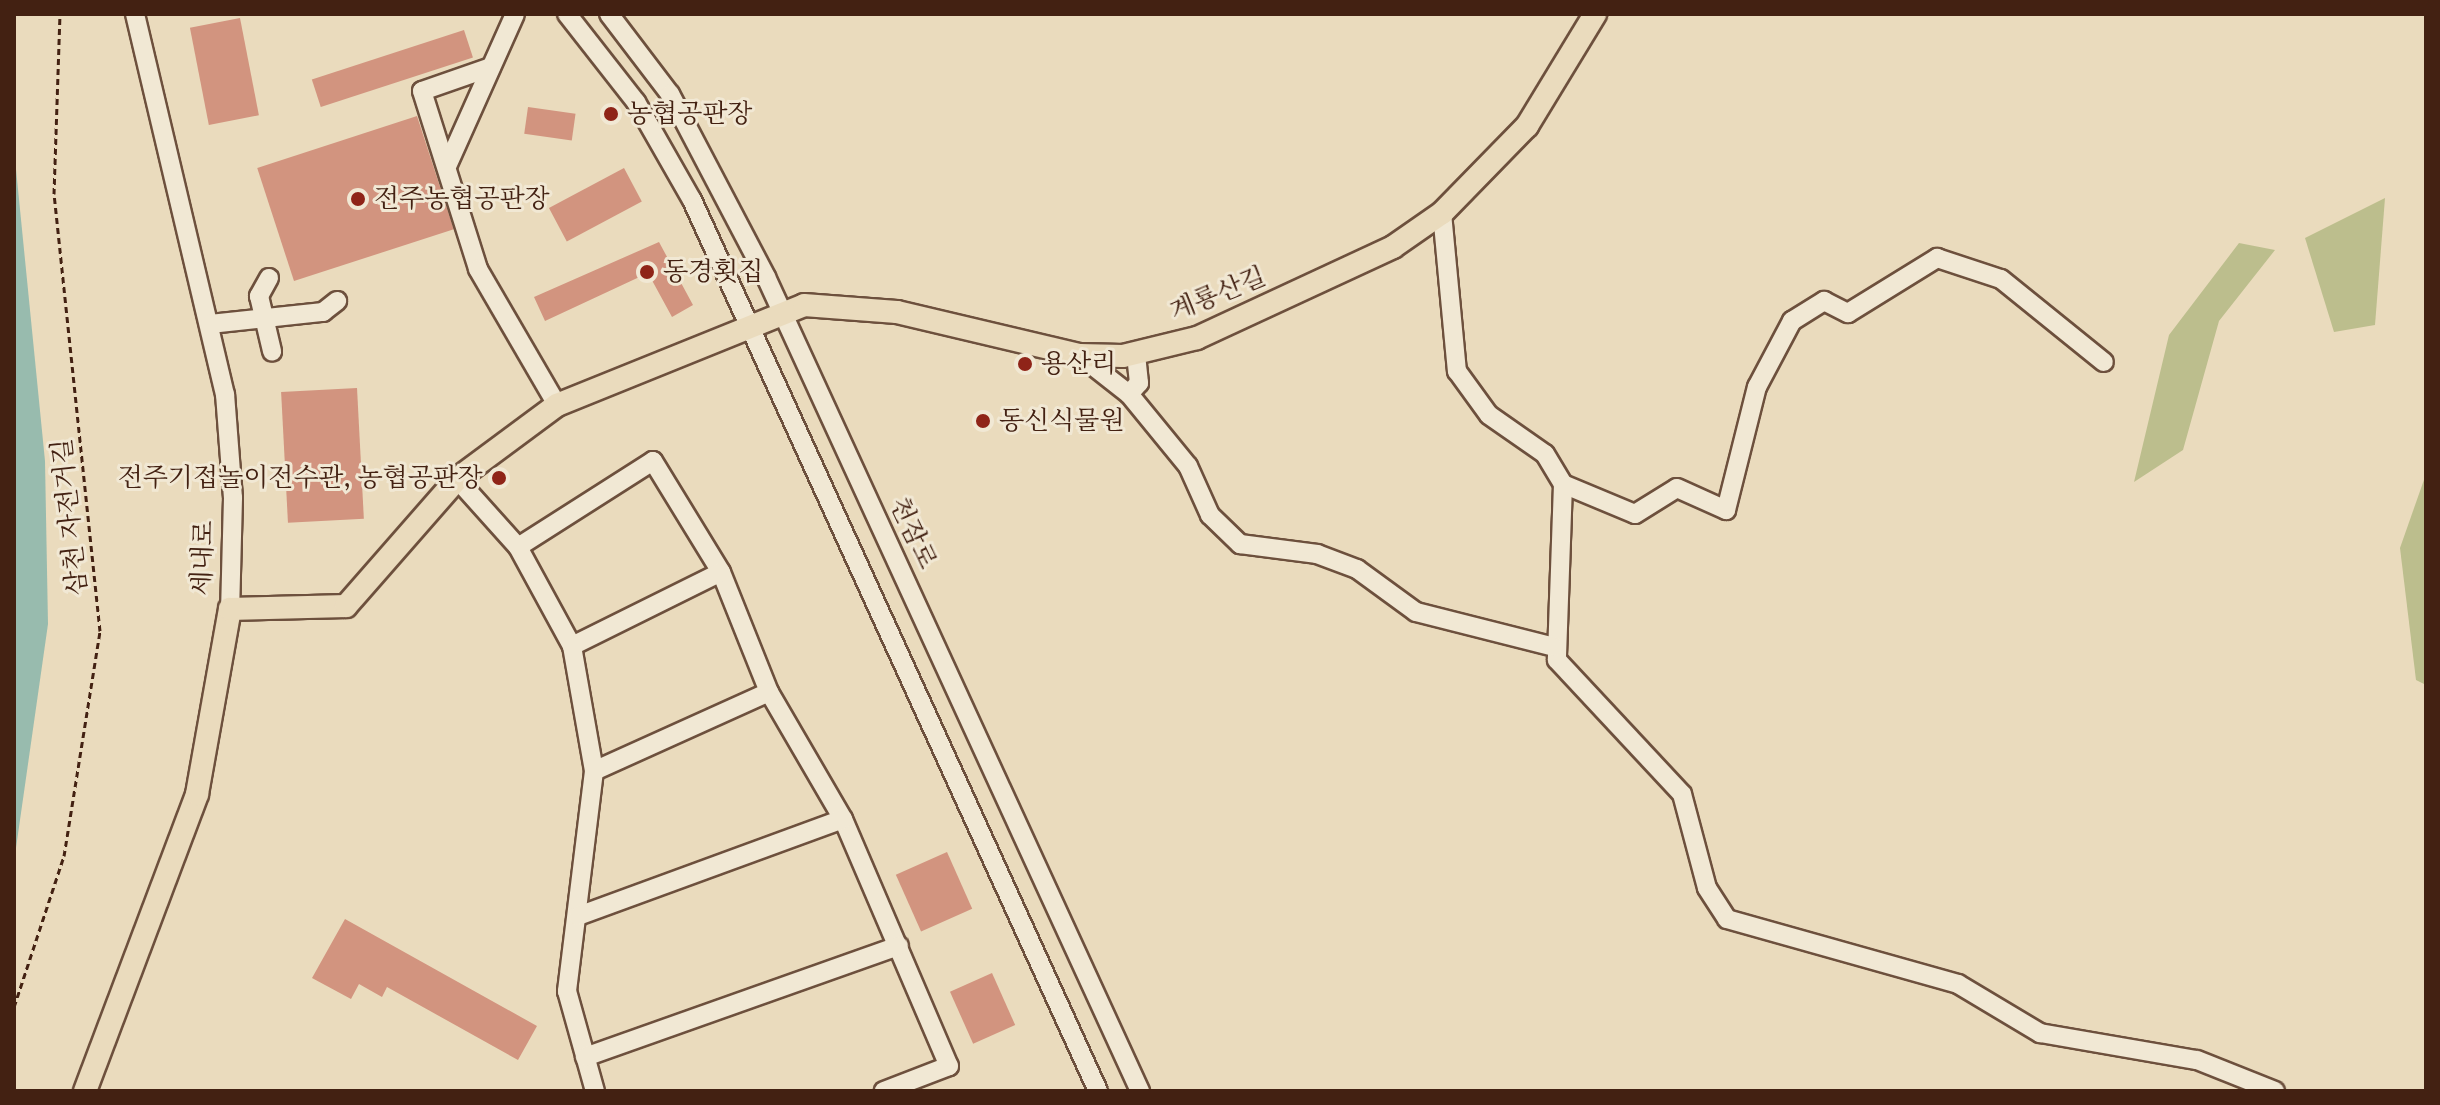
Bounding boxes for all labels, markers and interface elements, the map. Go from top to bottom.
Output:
place label: 농협공판장 [627,98,753,130]
marker: 농협공판장 [602,105,620,123]
place label: 전주농협공판장 [374,183,550,215]
marker: 전주농협공판장 [349,190,367,208]
place label: 동경횟집 [663,256,763,288]
street label: 계룡산길 [1166,261,1270,327]
marker: 동경횟집 [638,263,656,281]
place label: 용산리 [1041,348,1116,380]
marker: 용산리 [1016,355,1034,373]
place label: 동신식물원 [999,405,1125,437]
marker: 동신식물원 [974,412,992,430]
street label: 삼천 자전거길 [46,437,94,597]
place label: 전주기접놀이전수관, 농협공판장 [118,462,483,494]
marker: 전주기접놀이전수관, 농협공판장 [490,469,508,487]
street label: 천잠로 [883,492,943,574]
street label: 세내로 [186,520,220,596]

